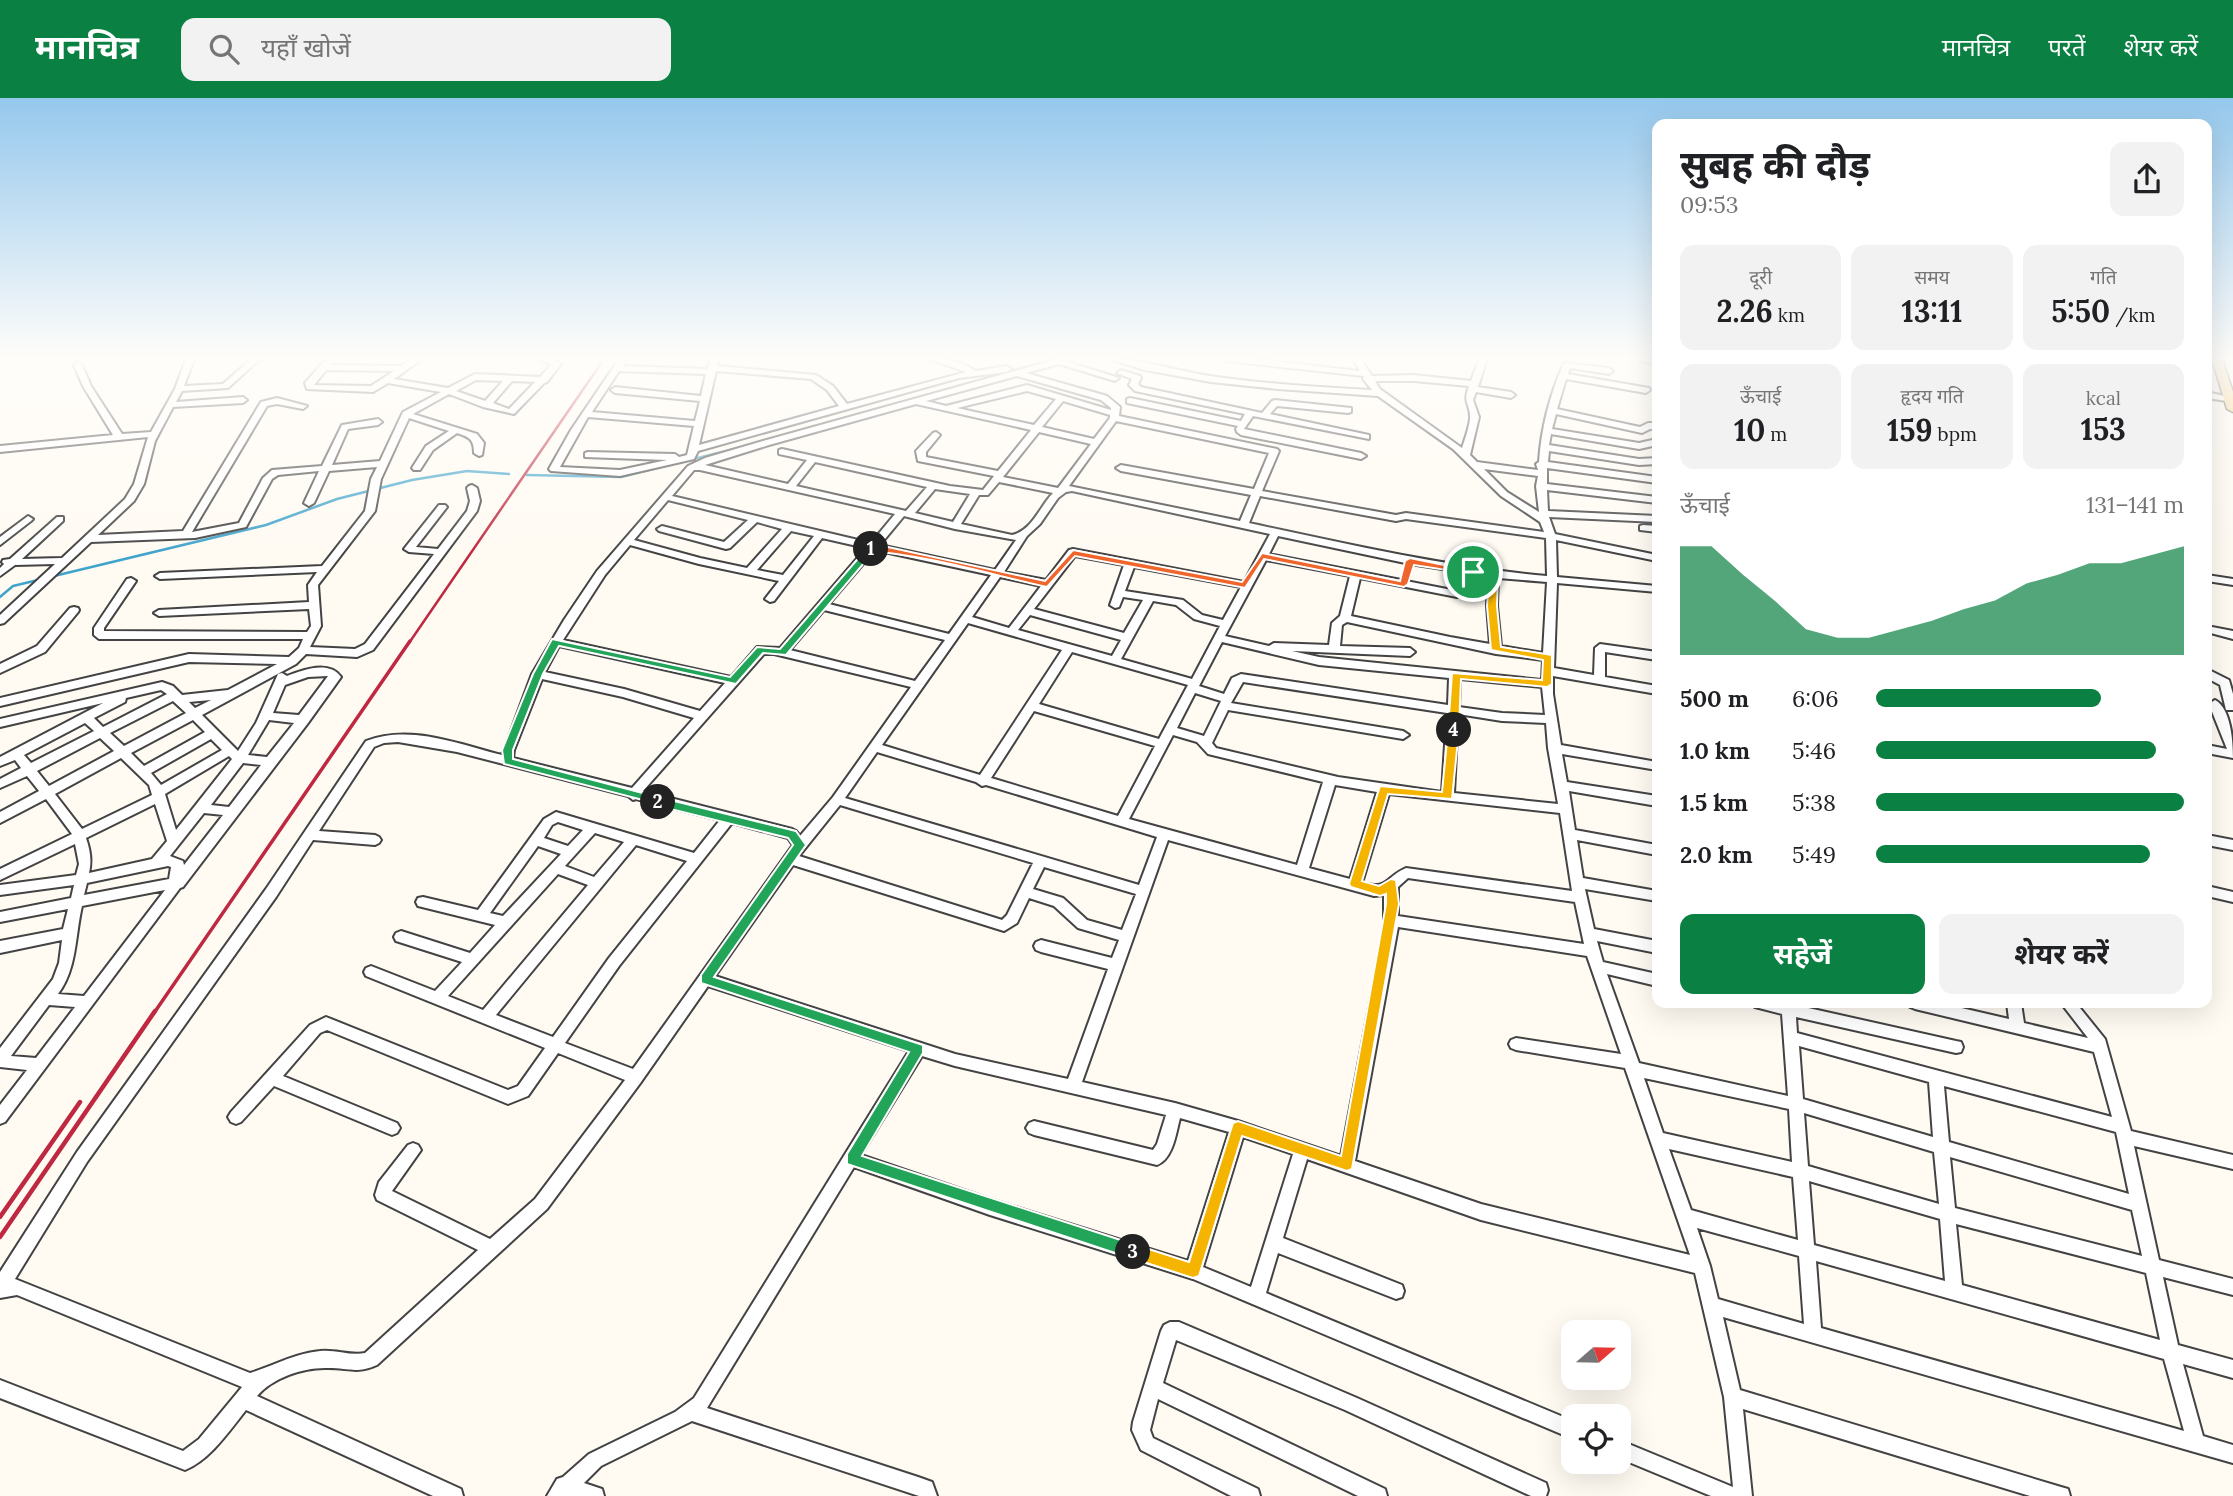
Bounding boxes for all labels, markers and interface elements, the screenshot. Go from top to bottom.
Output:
search box [181,18,671,81]
text: मानचित्र [35,26,139,68]
icon: search [205,30,243,68]
text: यहाँ खोजें [261,31,351,64]
text: मानचित्र [1942,32,2010,63]
text: परतें [2048,32,2085,63]
text: शेयर करें [2123,32,2198,63]
text: सुबह की दौड़ [1680,140,1870,188]
button: share [2110,142,2184,216]
text: 09:53 [1680,190,1739,219]
text: दूरी [1749,265,1772,289]
text: समय [1914,265,1950,289]
text: गति [2090,265,2117,289]
text: 2.26 [1716,292,1773,330]
text: 13:11 [1902,292,1962,330]
text: 5:50 [2051,292,2110,330]
text: km [1773,303,1805,327]
text: /km [2110,303,2155,327]
text: ऊँचाई [1740,384,1781,408]
text: हृदय गति [1900,384,1964,408]
text: kcal [2086,386,2121,410]
text: 153 [2081,410,2126,448]
text: 10 [1734,411,1765,449]
text: 159 [1887,411,1933,449]
text: m [1765,422,1787,446]
text: bpm [1933,422,1977,446]
text: ऊँचाई [1680,490,1730,519]
text: 131–141 m [2086,490,2184,519]
pin: 1 [854,532,888,566]
text: 1 [867,536,874,560]
pin [1443,542,1503,602]
icon: arrive [1454,553,1492,591]
text: 500 m [1680,684,1749,713]
text: 6:06 [1792,684,1839,713]
pin: 4 [1436,712,1472,748]
text: 4 [1448,717,1459,741]
text: 1.0 km [1680,736,1750,765]
text: 5:46 [1792,736,1836,765]
pin: 2 [640,784,676,820]
text: 1.5 km [1680,788,1748,817]
text: 5:38 [1792,788,1836,817]
text: 2 [652,789,663,813]
text: 2.0 km [1680,840,1753,869]
text: 5:49 [1792,840,1836,869]
button: सहेजें [1680,914,1925,994]
button: शेयर करें [1939,914,2184,994]
pin: 3 [1116,1234,1150,1270]
text: 3 [1127,1239,1138,1263]
north arrow [1561,1320,1631,1390]
map controls [1561,1320,1631,1474]
button: locate [1561,1404,1631,1474]

